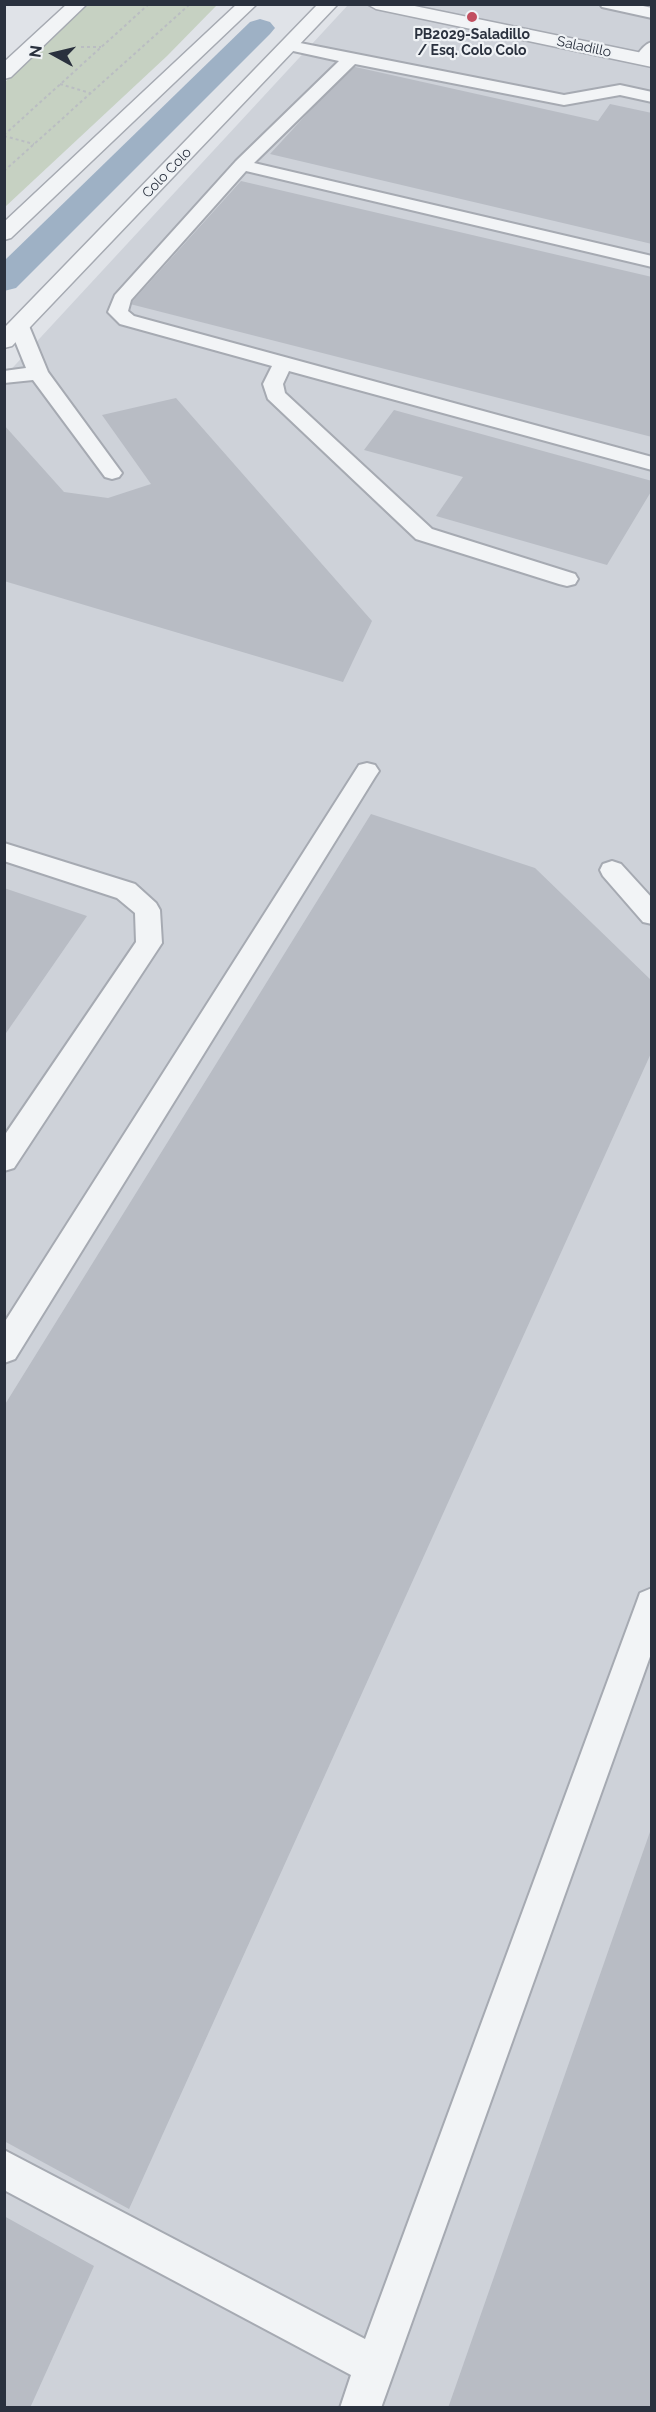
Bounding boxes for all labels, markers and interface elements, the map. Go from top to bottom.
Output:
marker: PB2029-Saladillo / Esq. Colo Colo [465,10,479,24]
north arrow [24,24,84,84]
place label: PB2029-Saladillo / Esq. Colo Colo [414,27,530,60]
street label: Saladillo [555,33,613,61]
text: N [25,44,46,59]
street label: Colo Colo [139,144,195,202]

